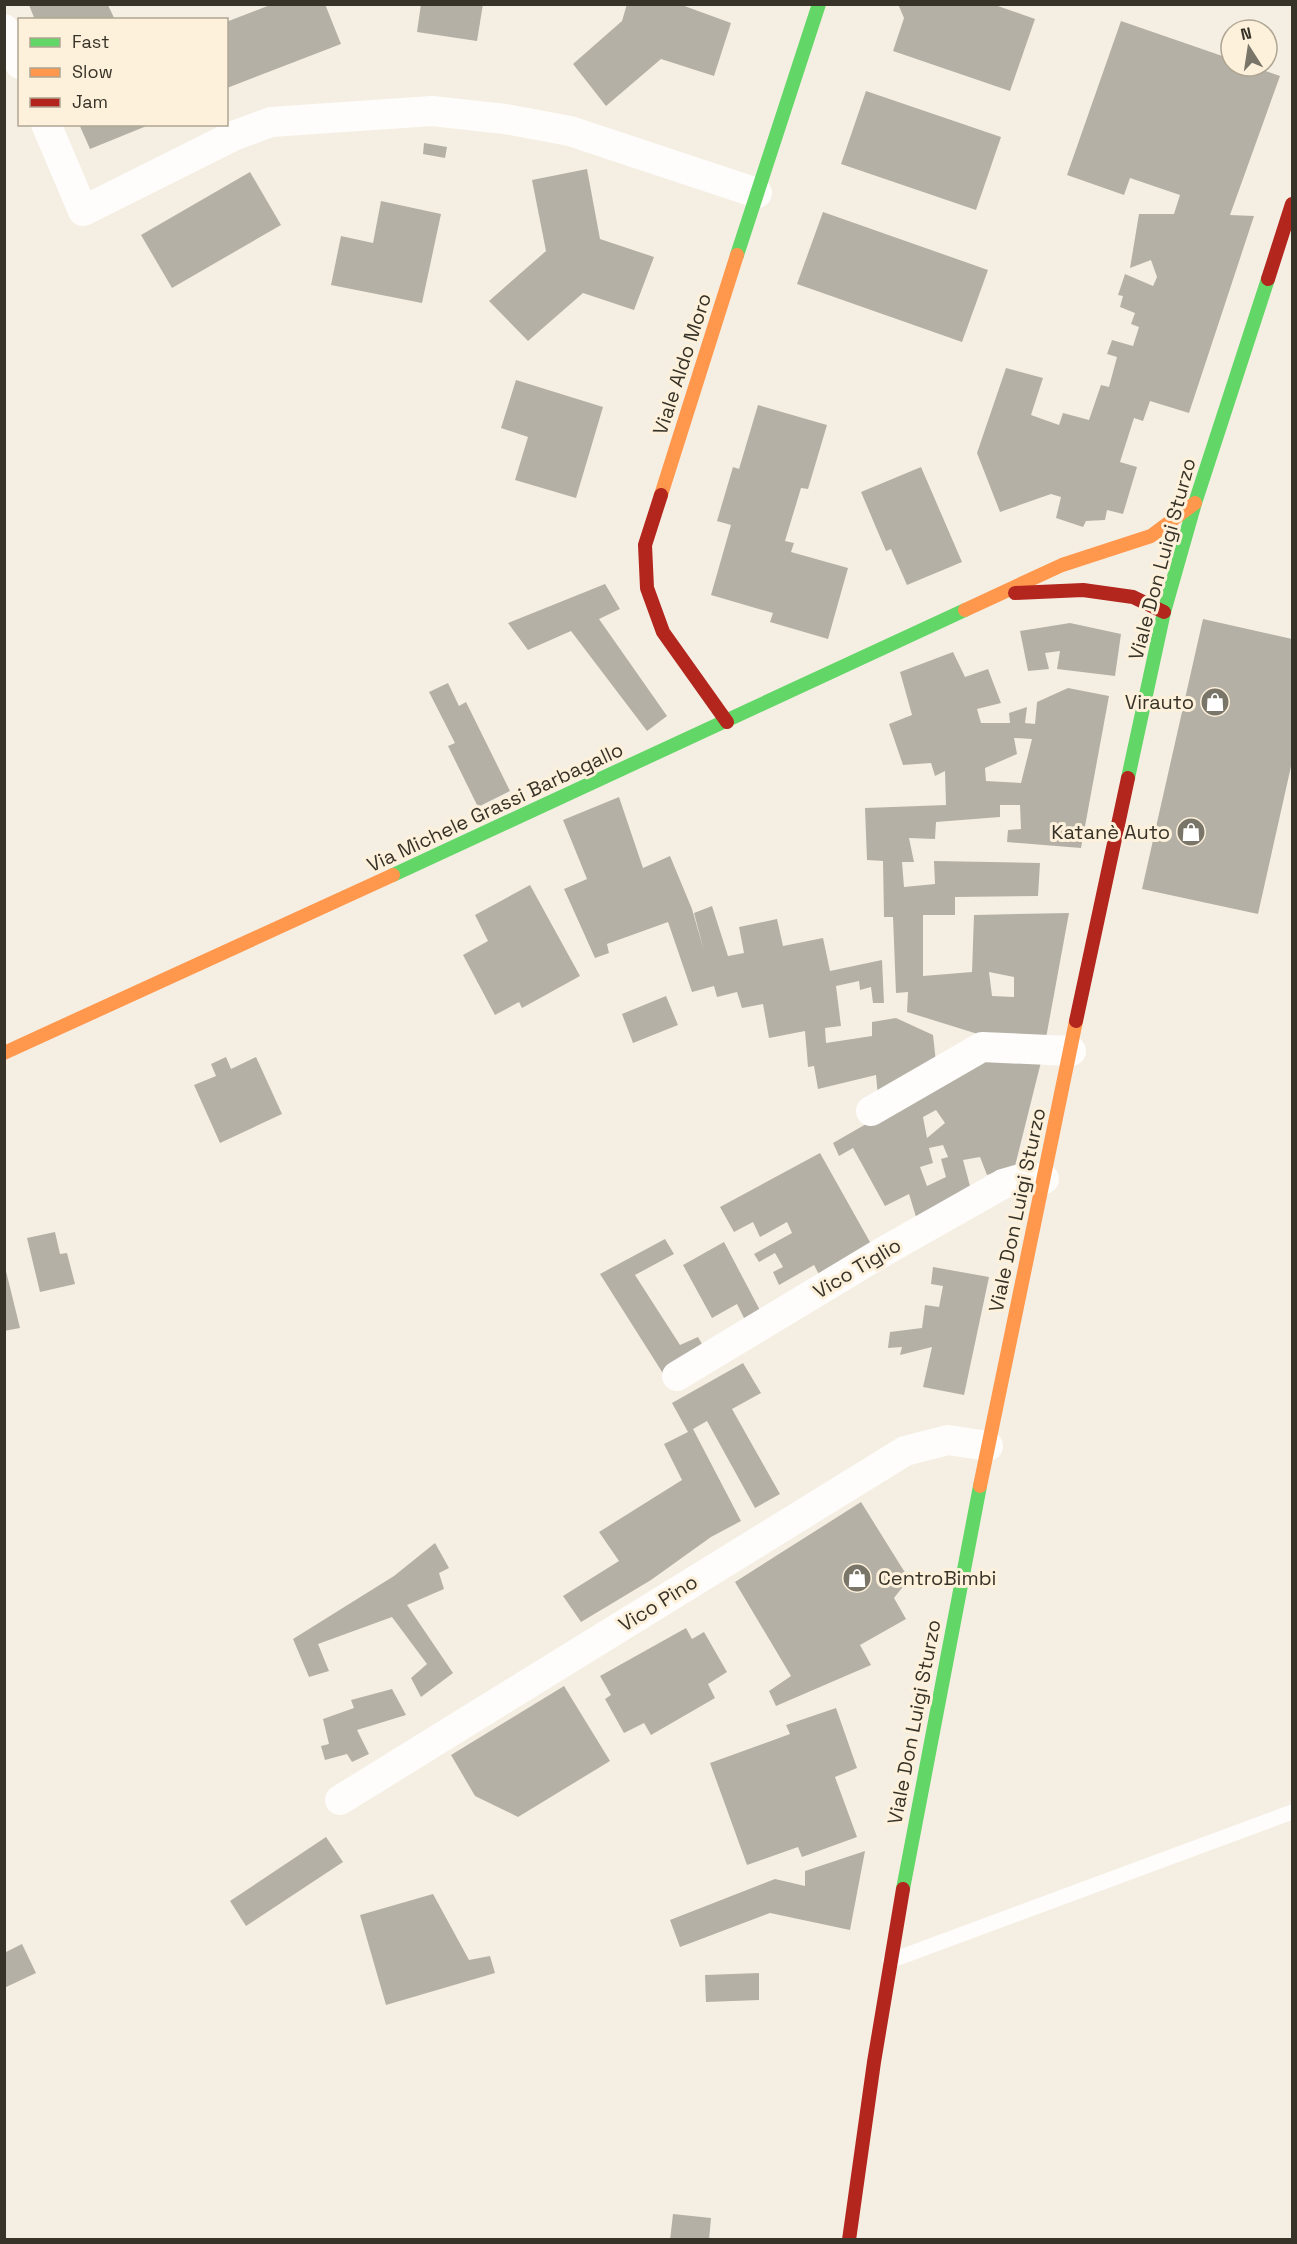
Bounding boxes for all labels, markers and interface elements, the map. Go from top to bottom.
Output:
legend [18,18,228,126]
north arrow [1219,18,1279,78]
text: N [1239,22,1253,45]
text: Fast [72,30,109,53]
text: Slow [72,60,113,83]
text: Jam [72,90,108,113]
street label: Viale Aldo Moro [647,290,717,438]
street label: Viale Don Luigi Sturzo [1123,455,1201,663]
shop icon: Virauto [1199,686,1231,718]
place label: Virauto [1125,689,1194,715]
street label: Via Michele Grassi Barbagallo [363,736,627,878]
shop icon: Katanè Auto [1175,816,1207,848]
place label: Katanè Auto [1051,819,1170,845]
street label: Viale Don Luigi Sturzo [983,1105,1051,1315]
street label: Vico Tiglio [808,1232,906,1304]
shop icon: CentroBimbi [841,1562,873,1594]
place label: CentroBimbi [878,1565,997,1591]
street label: Vico Pino [614,1569,702,1637]
street label: Viale Don Luigi Sturzo [881,1617,947,1827]

